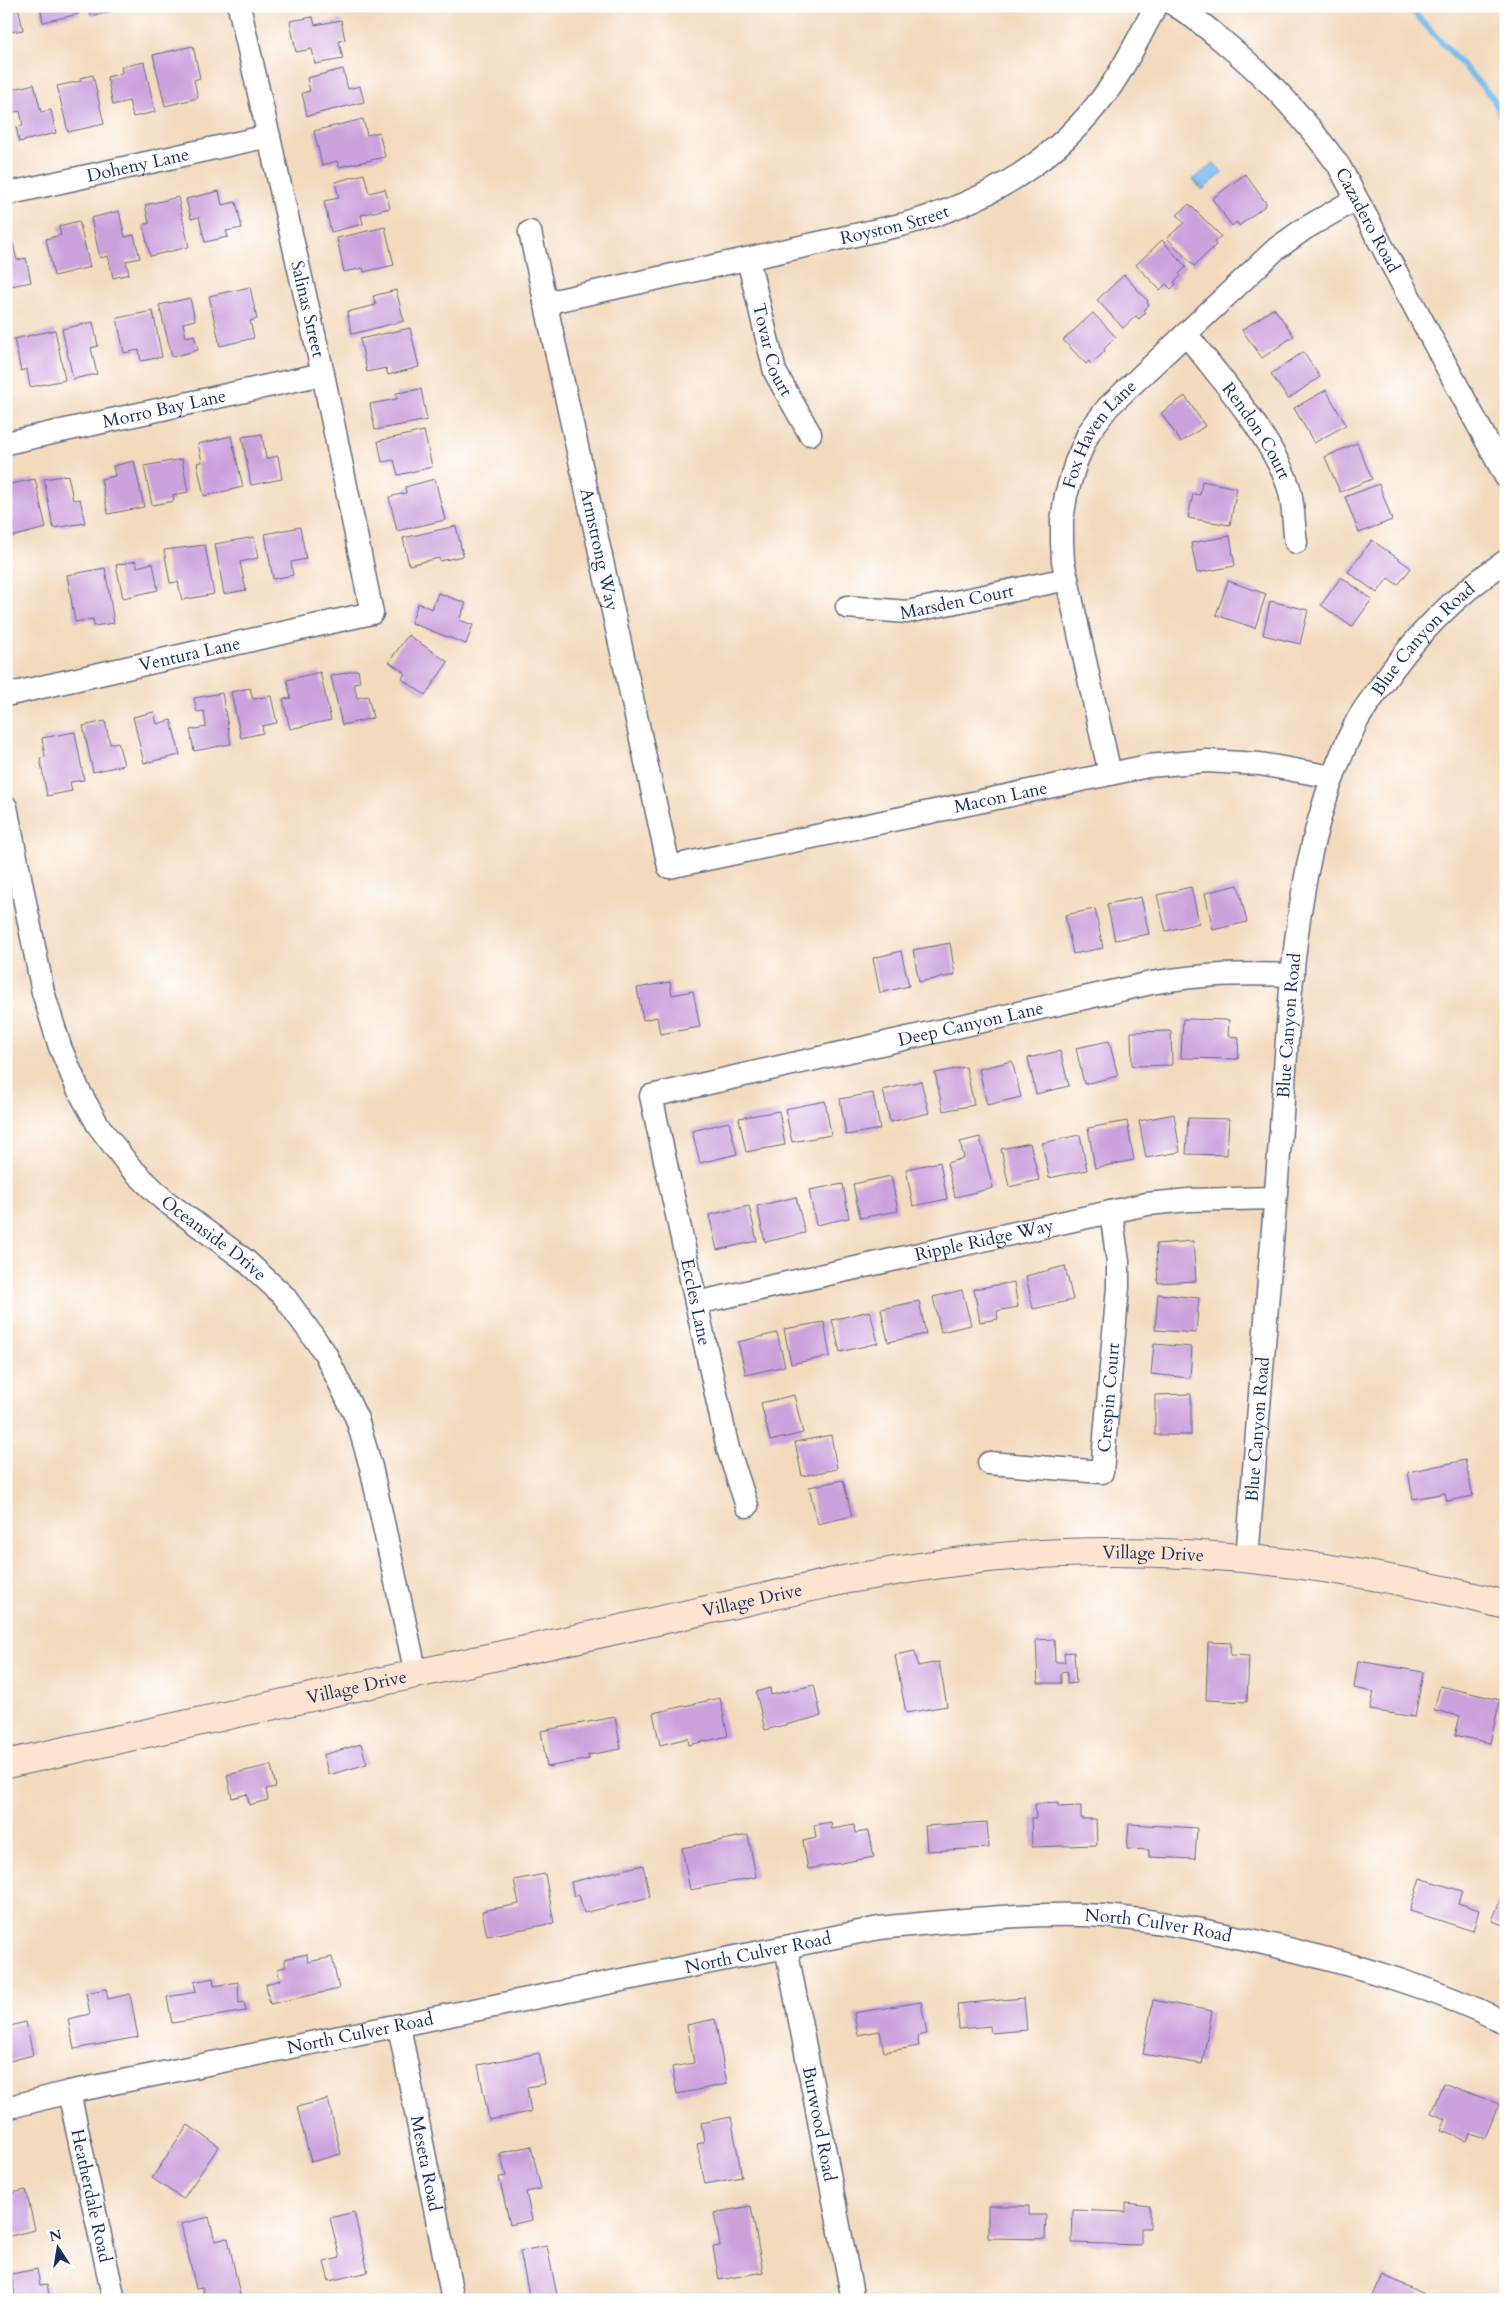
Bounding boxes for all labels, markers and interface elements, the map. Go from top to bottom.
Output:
street label: Doheny Lane [84,142,191,189]
street label: Cazadero Road [1329,163,1406,278]
street label: Royston Street [838,199,953,251]
street label: Salinas Street [284,258,331,360]
street label: Tovar Court [746,301,799,402]
street label: Fox Haven Lane [1057,374,1142,492]
street label: Rendon Court [1216,377,1297,484]
street label: Morro Bay Lane [100,383,229,435]
street label: Armstrong Way [573,486,625,614]
street label: Blue Canyon Road [1365,576,1481,701]
street label: Marsden Court [898,578,1016,626]
street label: Ventura Lane [136,631,243,678]
street label: Macon Lane [952,776,1050,820]
street label: Blue Canyon Road [1271,951,1308,1099]
street label: Deep Canyon Lane [895,996,1046,1053]
street label: Oceanside Drive [156,1190,272,1287]
street label: Ripple Ridge Way [912,1213,1057,1268]
street label: Eccles Lane [674,1256,717,1348]
street label: Crespin Court [1092,1342,1126,1454]
street label: Blue Canyon Road [1240,1356,1276,1503]
street label: Village Drive [1102,1540,1205,1568]
street label: Village Drive [700,1577,805,1624]
street label: Village Drive [304,1664,409,1711]
street label: North Culver Road [1084,1903,1234,1949]
street label: North Culver Road [683,1926,834,1980]
street label: North Culver Road [285,2006,436,2061]
street label: Burwood Road [796,2064,842,2184]
street label: Meseta Road [404,2113,447,2214]
street label: Heatherdale Road [64,2127,118,2265]
north arrow [32,2224,82,2274]
text: N [47,2225,63,2246]

